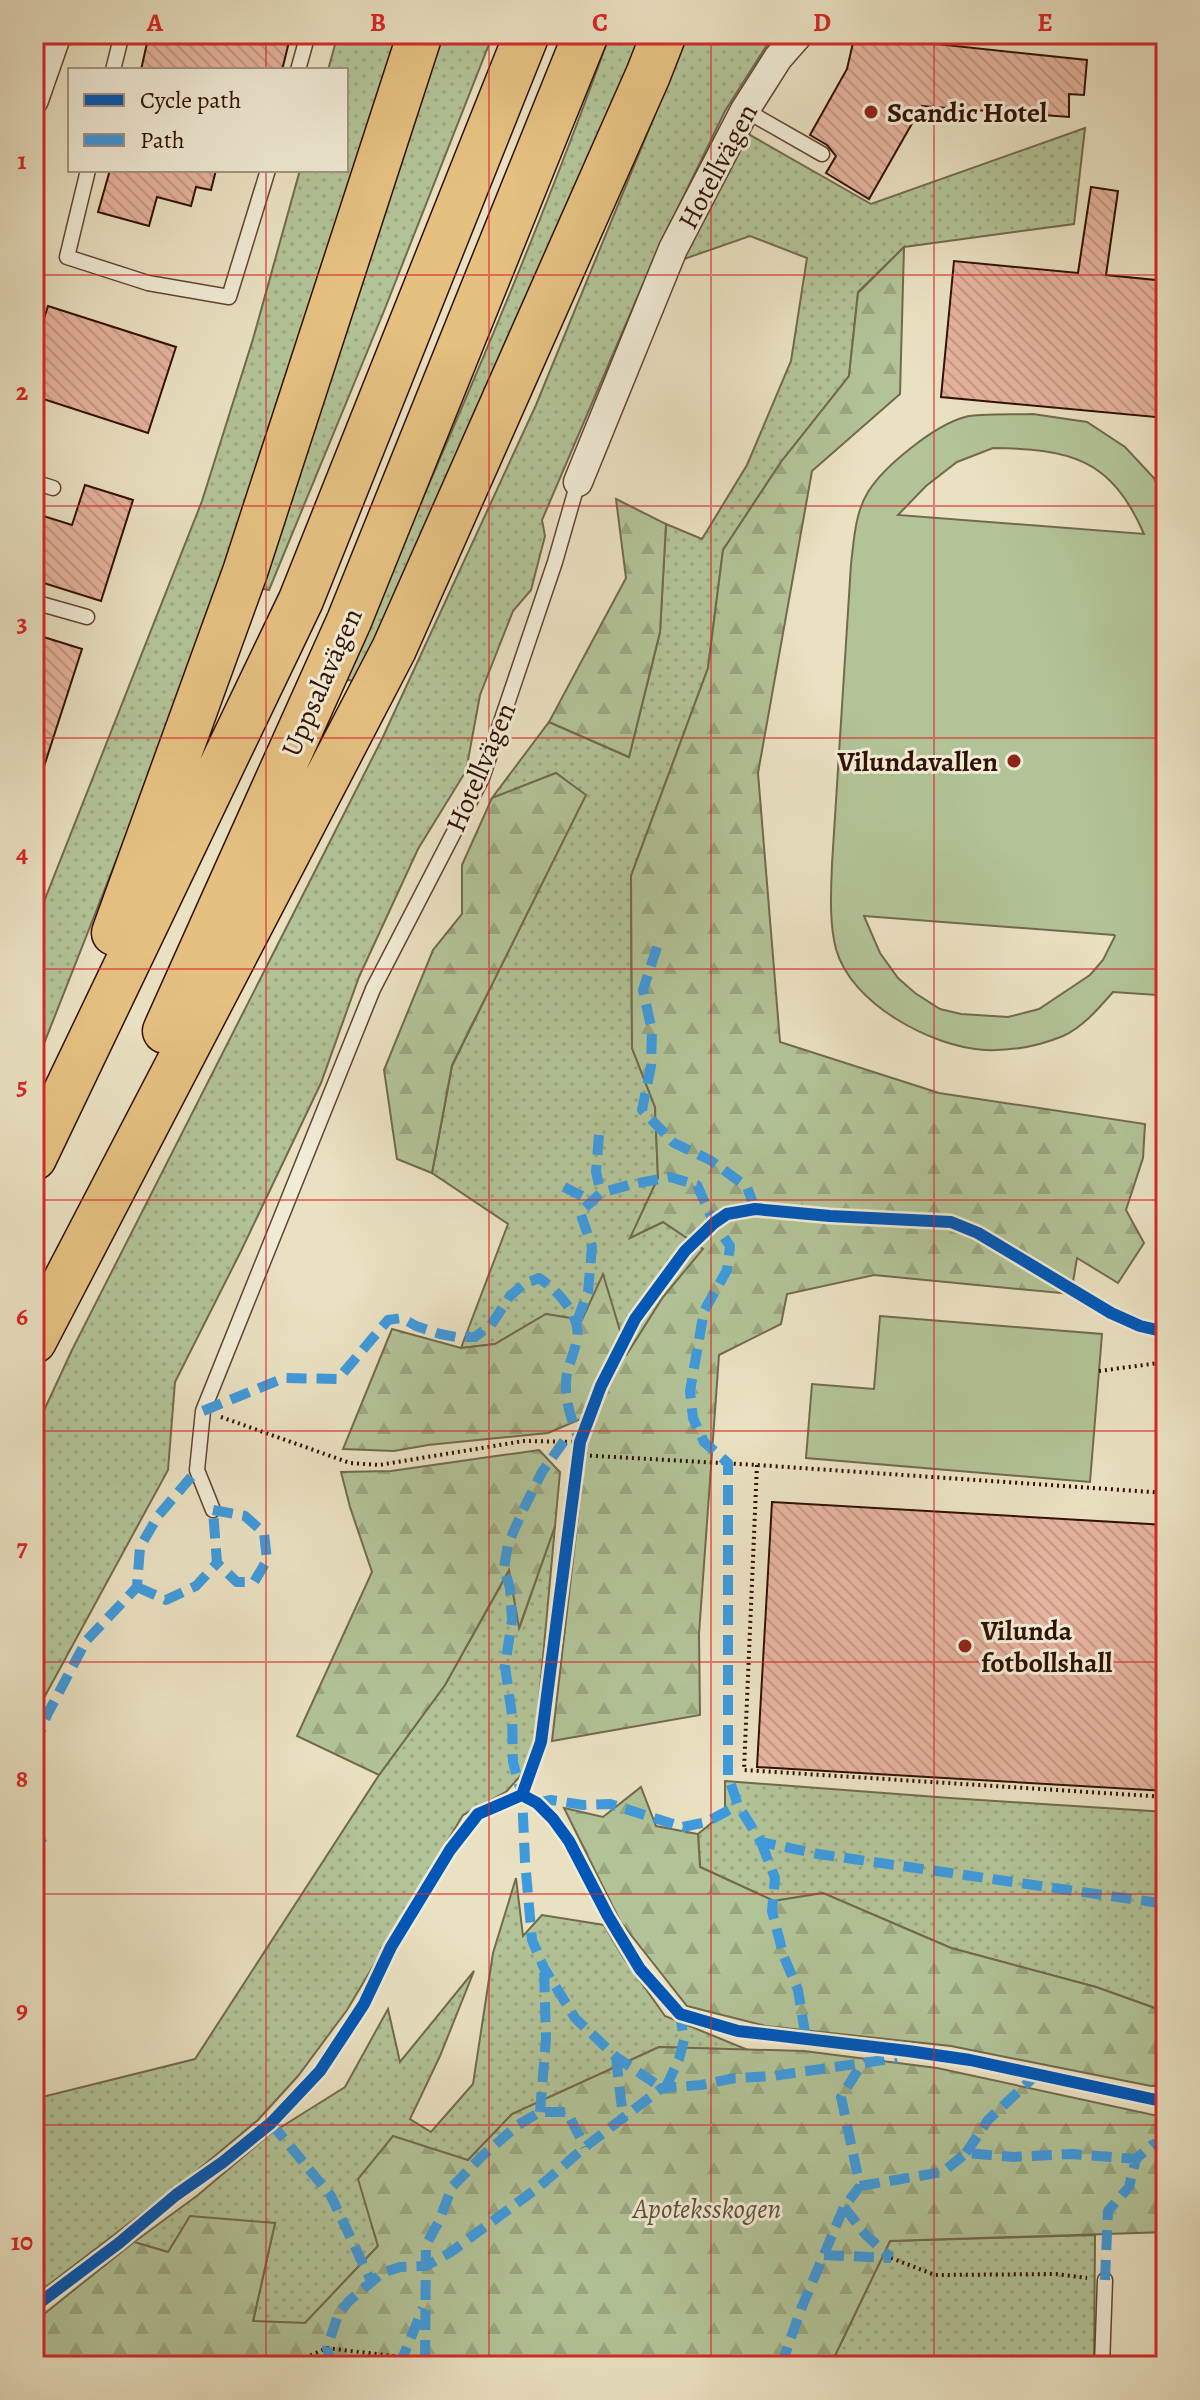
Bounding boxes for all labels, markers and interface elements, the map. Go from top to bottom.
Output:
text: A [146,5,164,40]
text: B [370,5,386,40]
text: C [592,5,608,40]
text: D [813,5,831,40]
text: E [1037,5,1053,40]
legend [68,68,348,172]
text: Cycle path [140,84,241,116]
place label: Scandic Hotel [887,94,1048,132]
street label: Hotellvägen [669,97,767,236]
marker: Scandic Hotel [862,103,880,121]
text: Path [140,124,185,156]
text: 1 [17,143,27,178]
text: 2 [16,374,29,409]
street label: Uppsalavägen [272,602,372,763]
text: 3 [16,605,28,640]
street label: Hotellvägen [437,697,525,838]
place label: Vilundavallen [837,743,998,781]
marker: Vilundavallen [1005,752,1023,770]
text: 4 [16,836,28,871]
text: 5 [16,1068,28,1103]
text: 6 [16,1299,28,1334]
text: 7 [16,1530,28,1565]
place label: Vilunda fotbollshall [980,1612,1113,1682]
marker: Vilunda fotbollshall [956,1637,974,1655]
text: 8 [16,1761,28,1796]
text: 9 [16,1992,28,2027]
park label: Apoteksskogen [631,2190,781,2228]
text: 10 [11,2224,33,2259]

